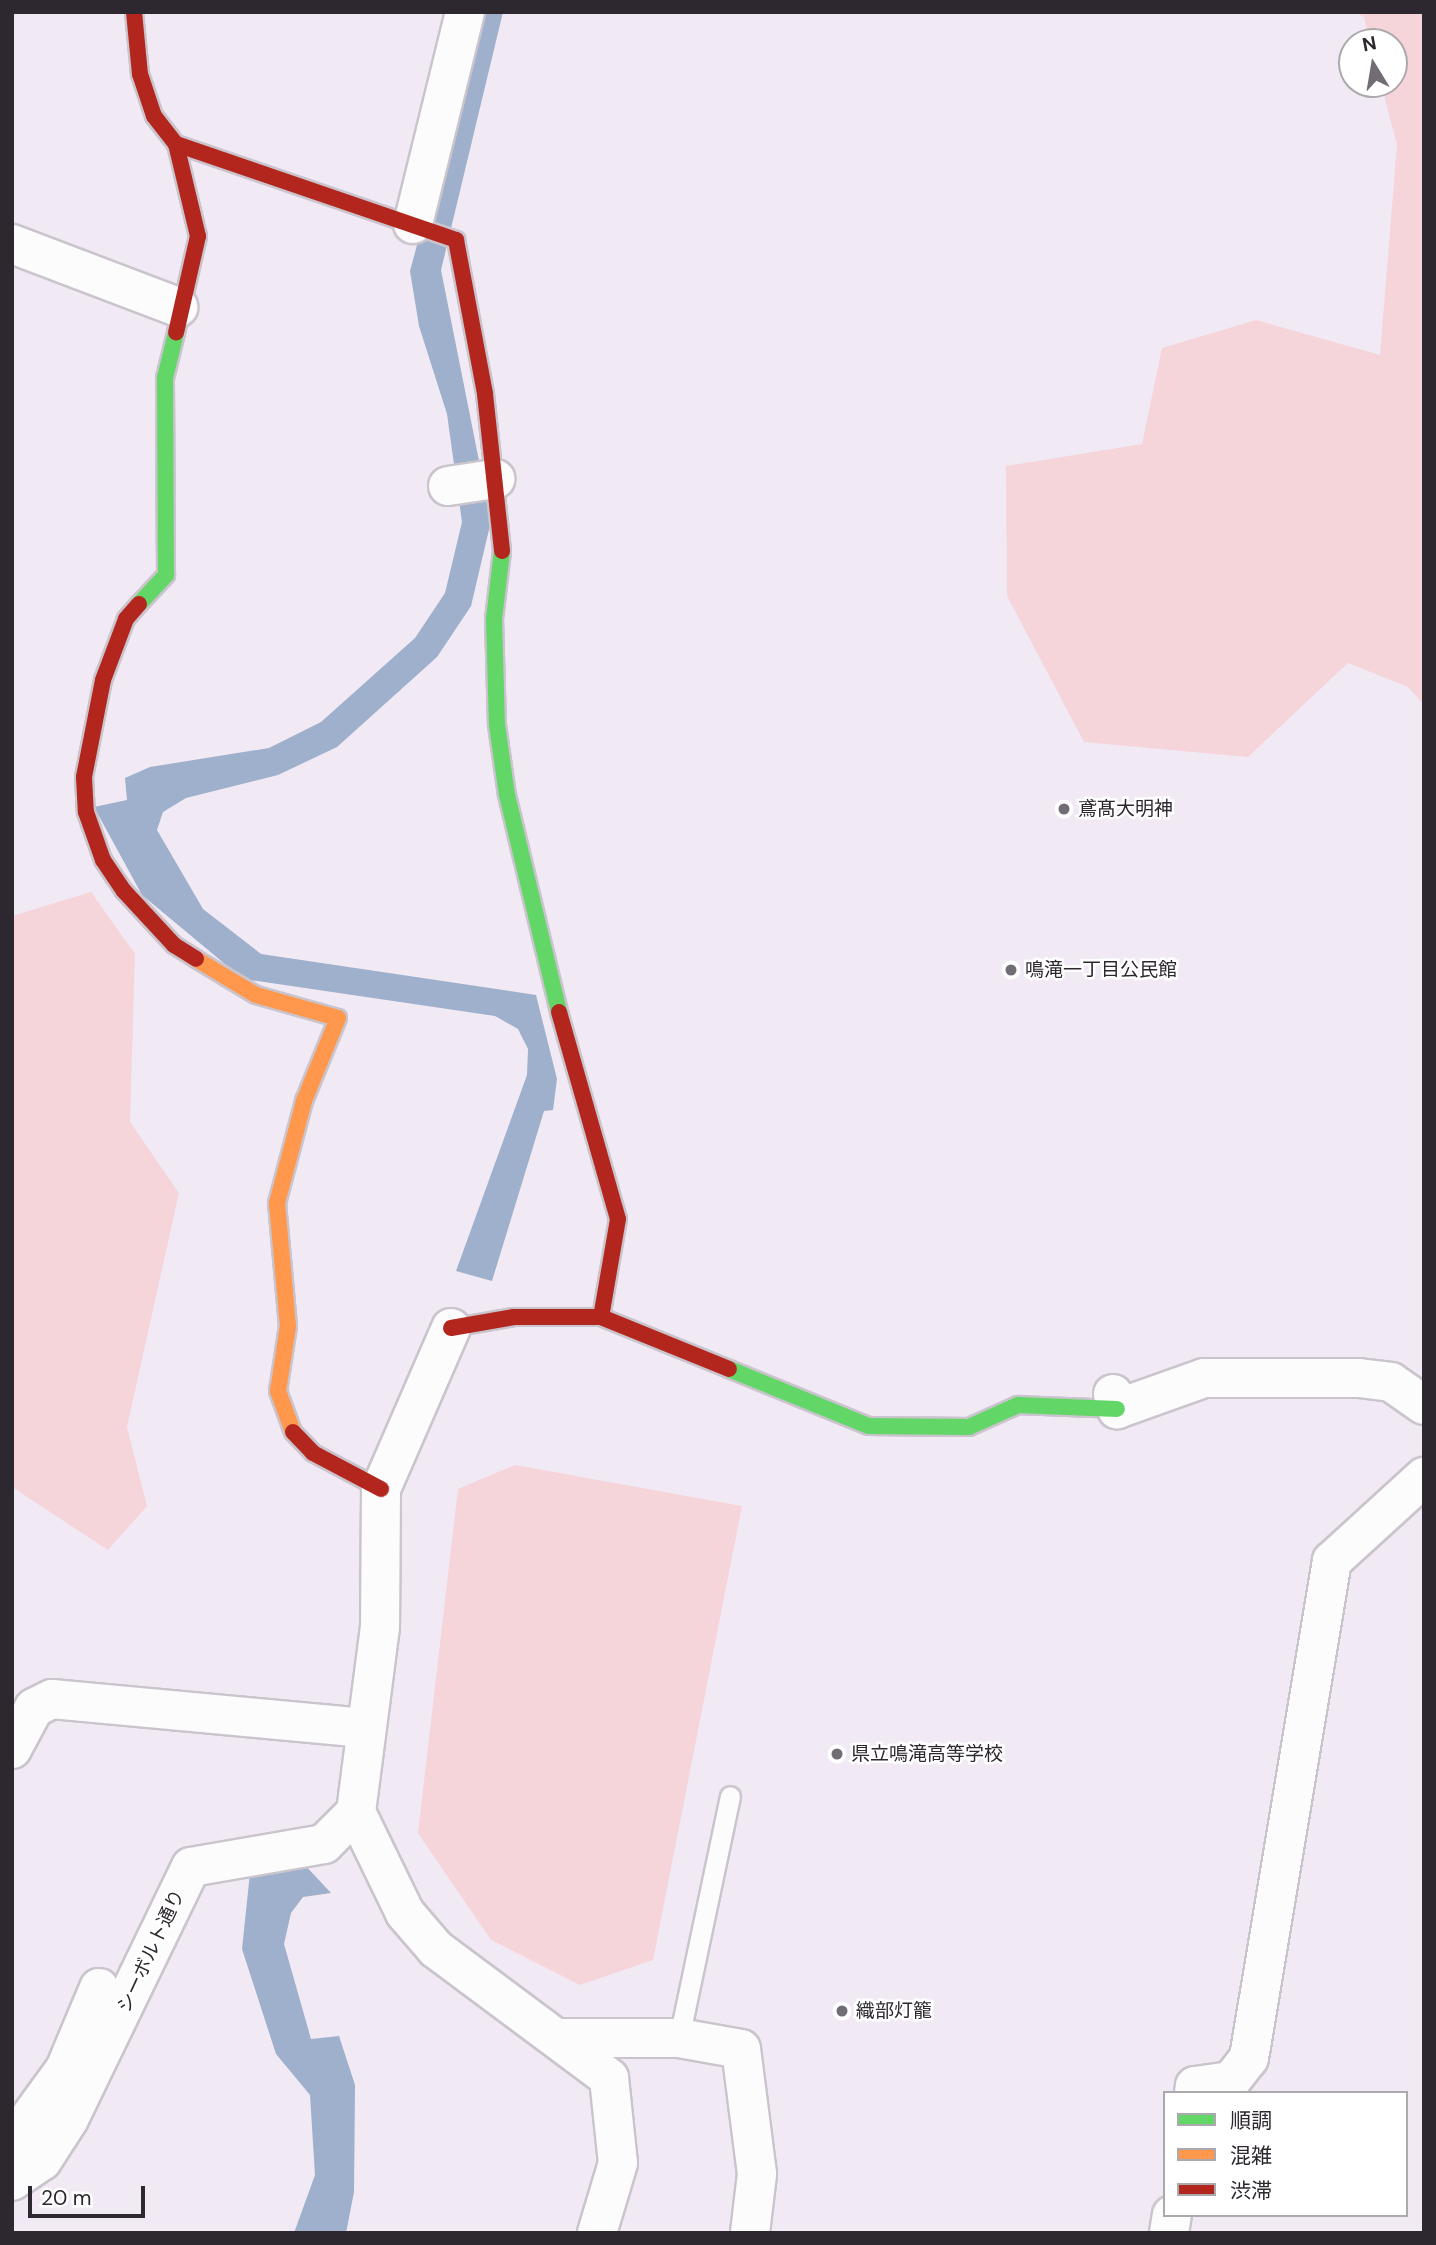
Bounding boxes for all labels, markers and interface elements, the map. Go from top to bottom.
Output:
north arrow [1338,28,1408,98]
text: N [1360,30,1378,57]
place label: 鳶髙大明神 [1078,798,1173,820]
marker: 鳶髙大明神 [1056,801,1072,817]
place label: 鳴滝一丁目公民館 [1025,959,1177,981]
marker: 鳴滝一丁目公民館 [1003,962,1019,978]
place label: 県立鳴滝高等学校 [851,1743,1003,1765]
marker: 県立鳴滝高等学校 [829,1746,845,1762]
street label: シーボルト通り [113,1886,189,2016]
place label: 織部灯籠 [856,2000,932,2022]
marker: 織部灯籠 [834,2003,850,2019]
legend [1163,2091,1408,2217]
text: 順調 [1230,2107,1272,2135]
text: 混雑 [1230,2142,1272,2170]
scale bar [32,2172,149,2216]
text: 渋滞 [1230,2177,1272,2205]
text: 20 m [41,2184,92,2212]

